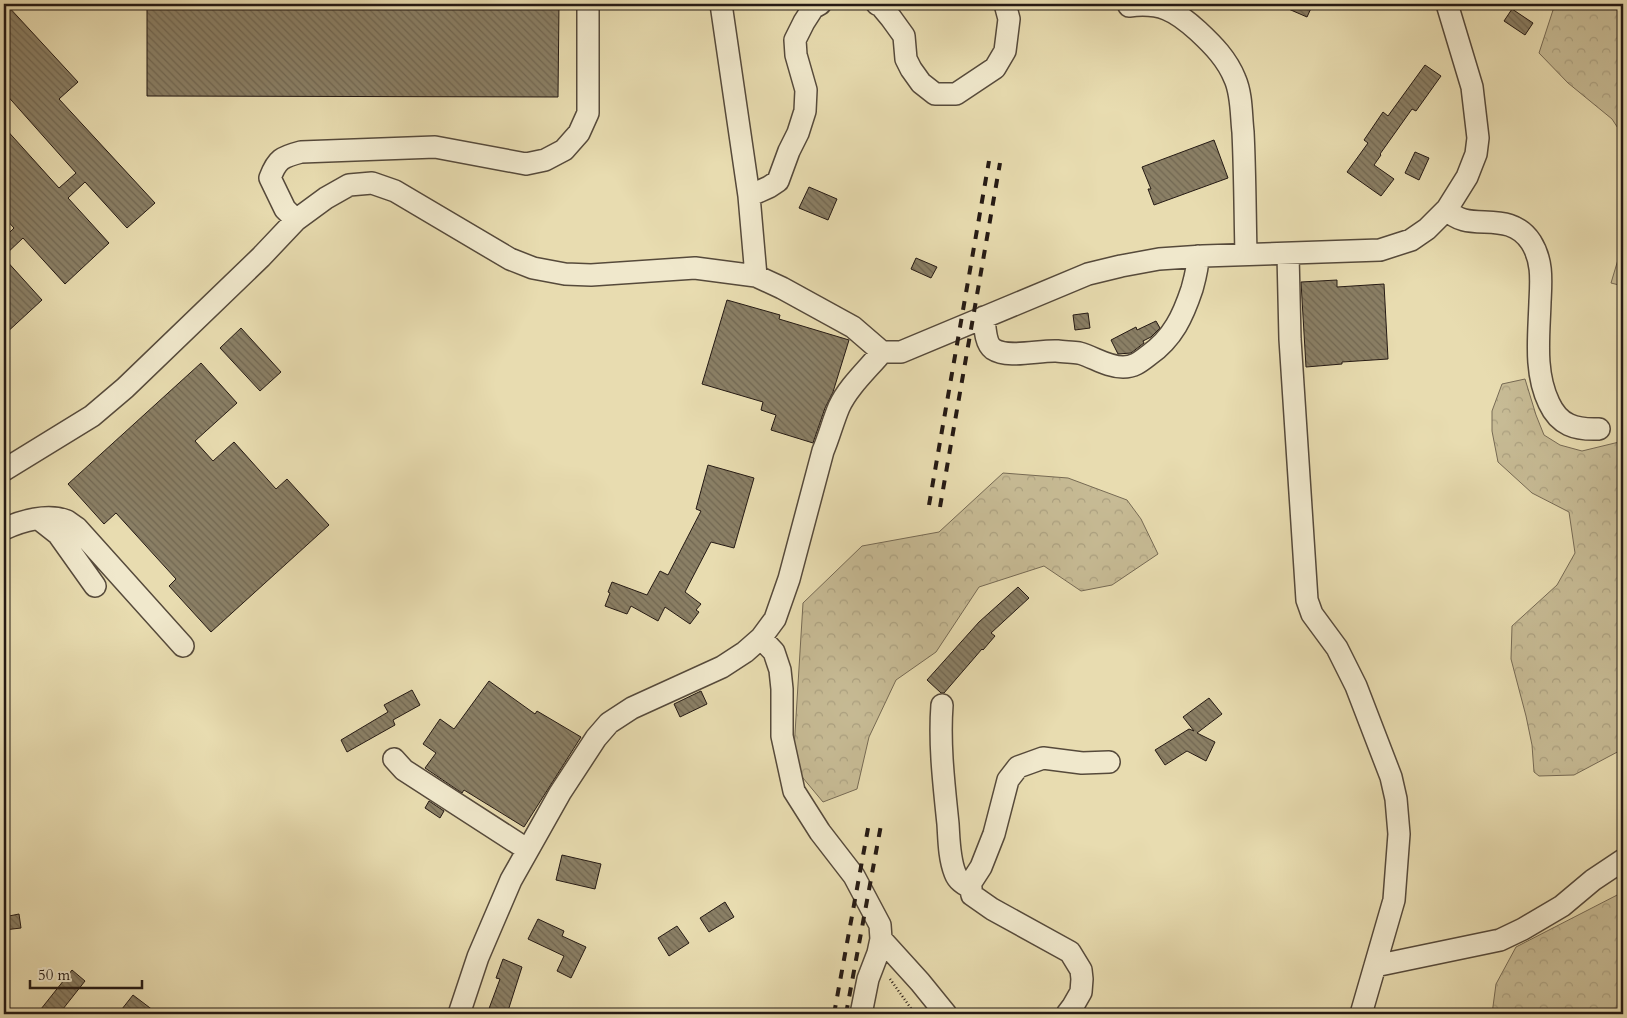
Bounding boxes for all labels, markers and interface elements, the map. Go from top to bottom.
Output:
scale bar [30,958,142,990]
text: 50 m [38,965,70,985]

